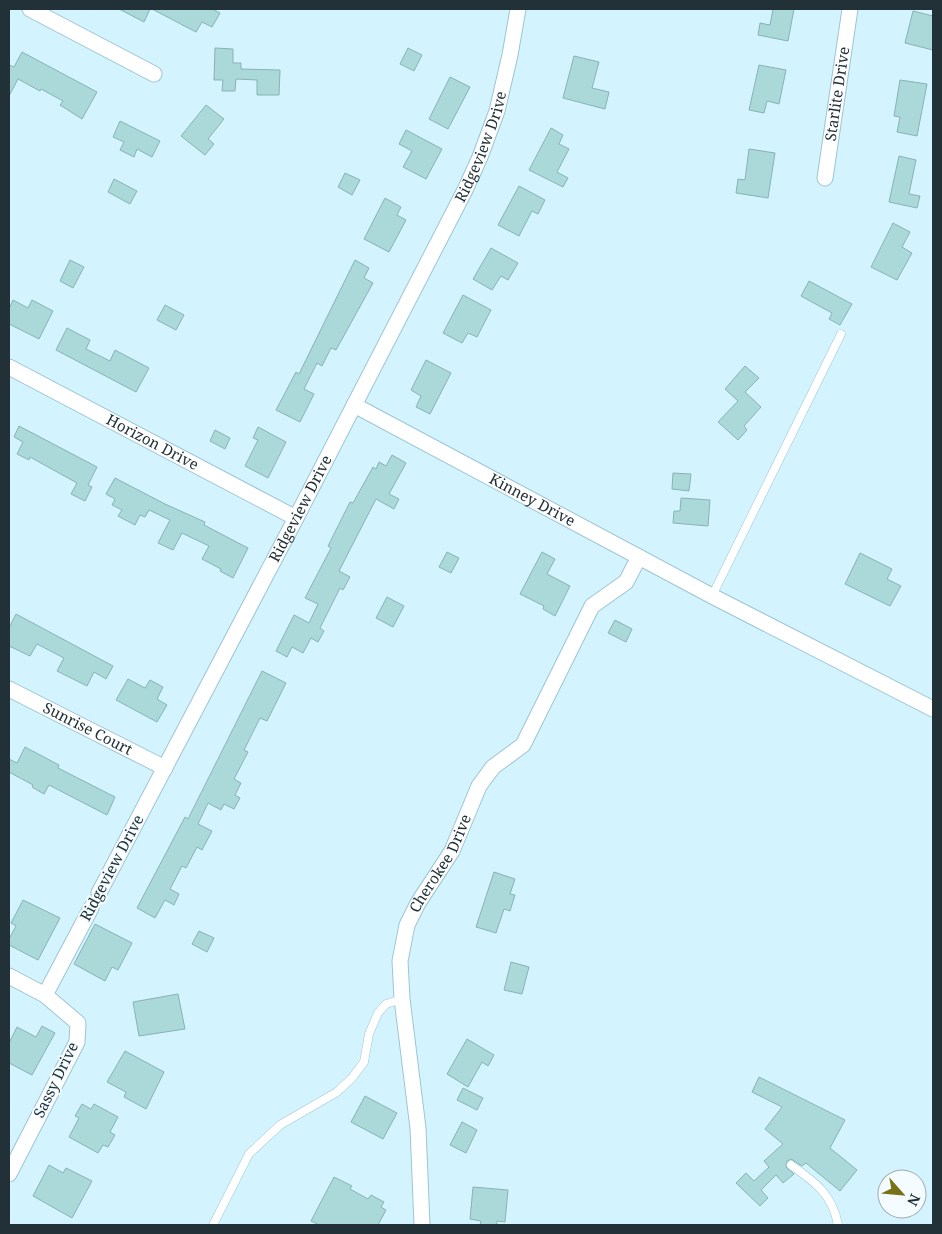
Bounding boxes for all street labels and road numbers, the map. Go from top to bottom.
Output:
street label: Starlite Drive [820,45,853,142]
street label: Ridgeview Drive [449,89,510,205]
street label: Horizon Drive [103,409,203,474]
street label: Ridgeview Drive [264,451,336,565]
street label: Kinney Drive [486,468,579,530]
street label: Sunrise Court [40,697,136,759]
street label: Ridgeview Drive [75,811,148,924]
street label: Cherokee Drive [404,811,475,916]
street label: Sassy Drive [28,1038,82,1121]

